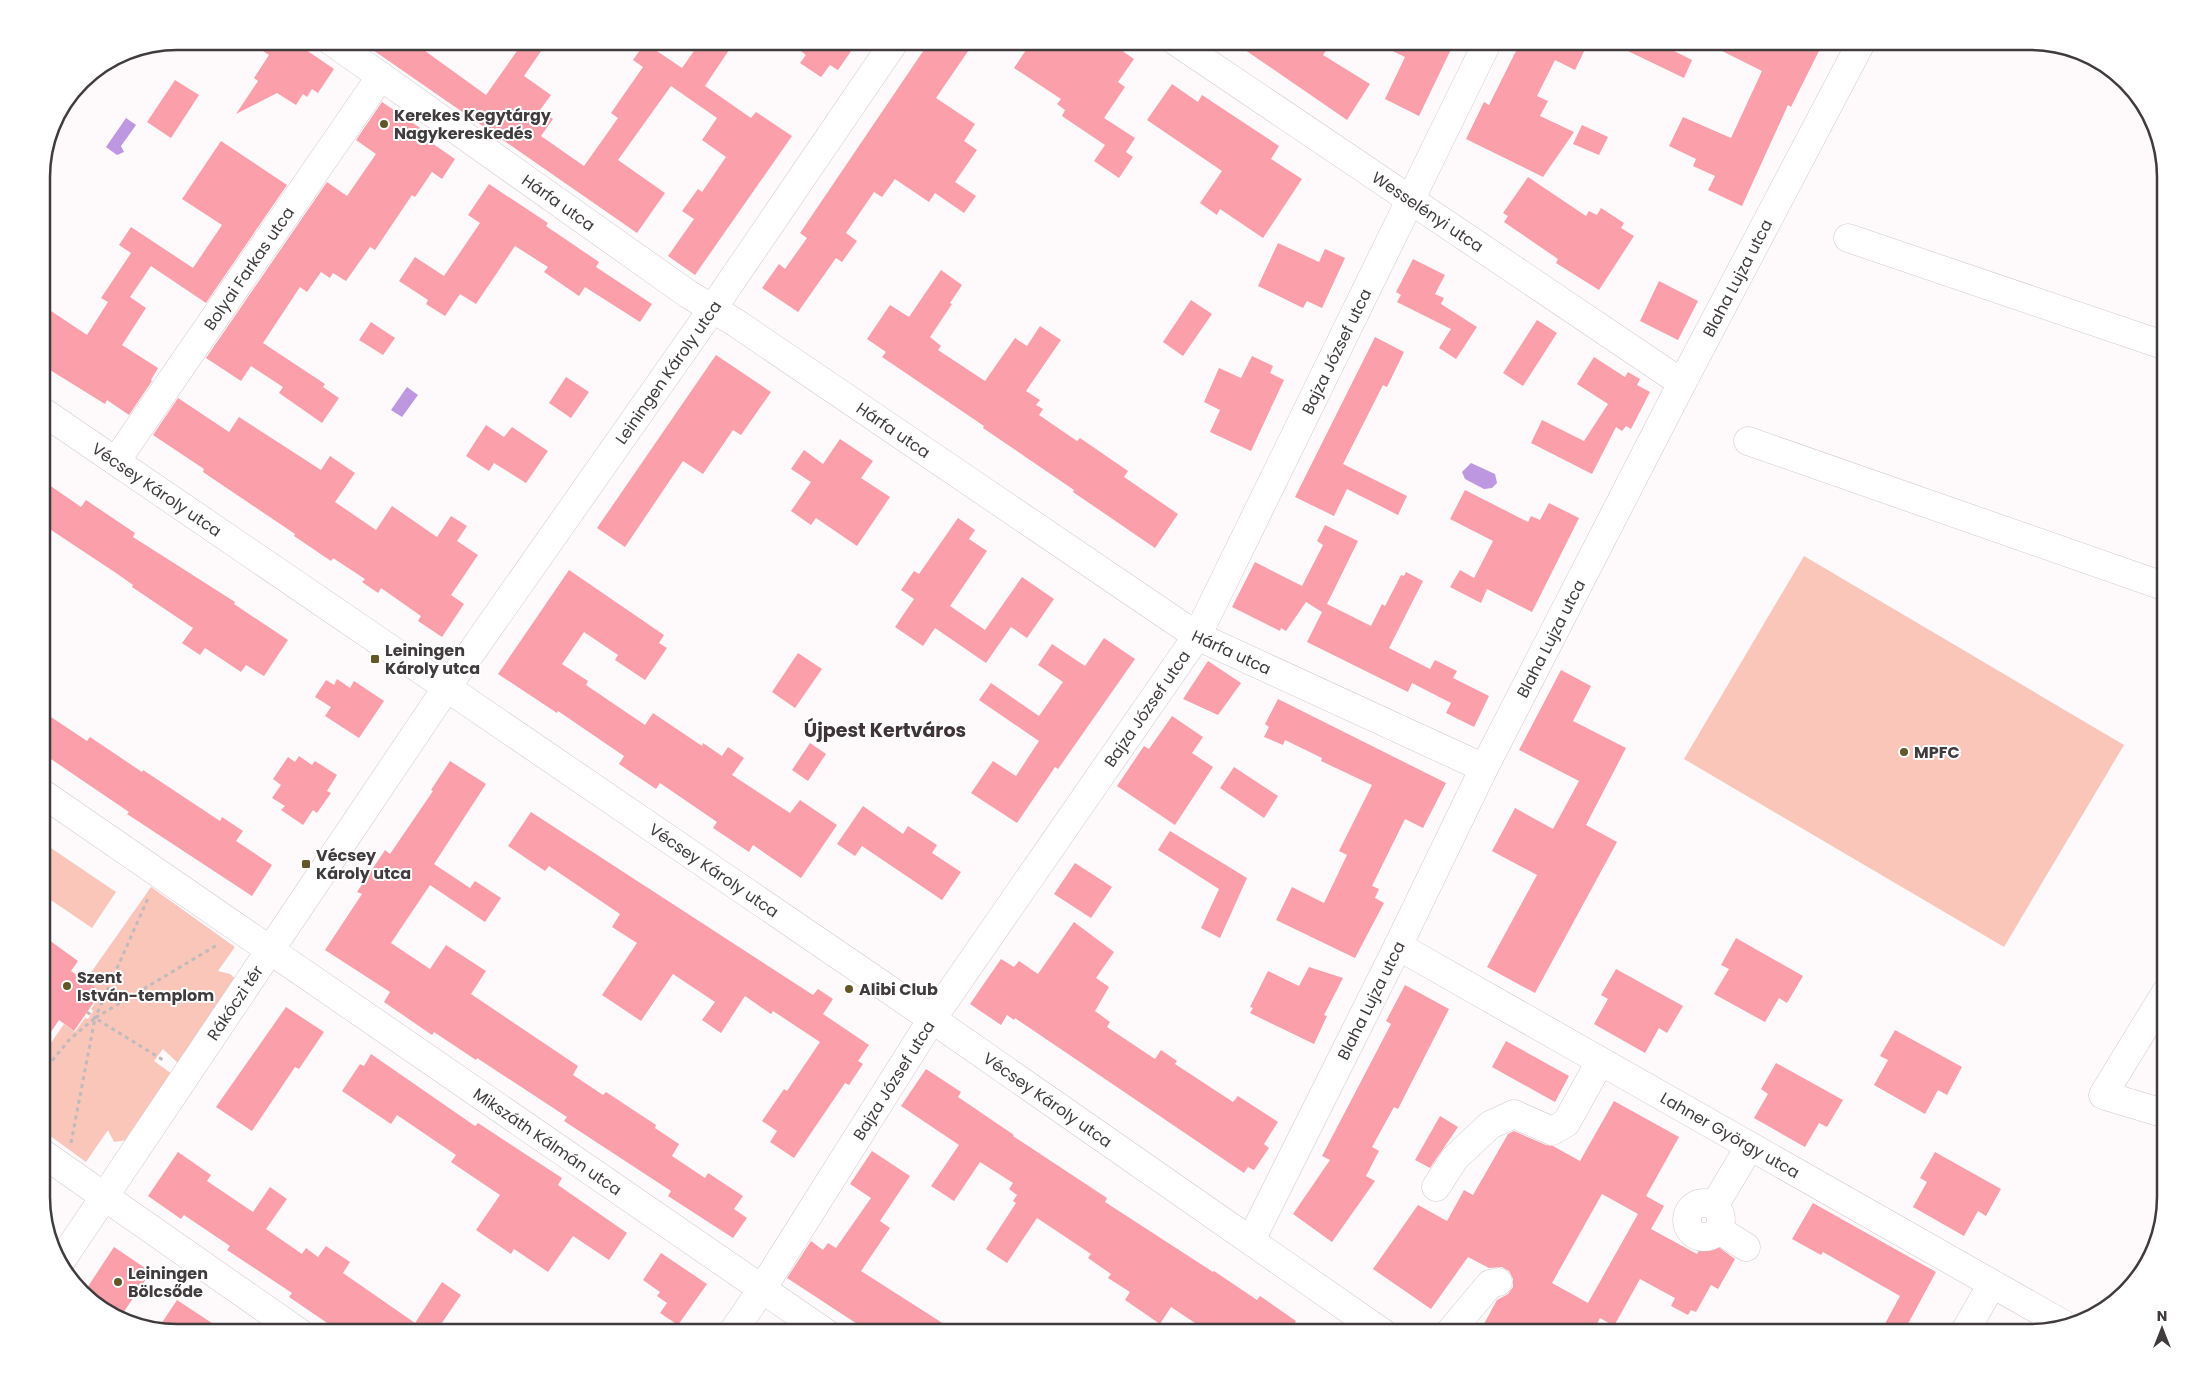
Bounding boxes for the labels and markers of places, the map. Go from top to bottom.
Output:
place label: Kerekes Kegytárgy Nagykereskedés [394,104,552,145]
marker: Kerekes Kegytárgy Nagykereskedés [378,118,390,130]
place label: Leiningen Károly utca [385,639,480,680]
marker: Leiningen Károly utca [369,653,381,665]
place label: MPFC [1914,741,1960,764]
marker: MPFC [1898,746,1910,758]
place label: Vécsey Károly utca [316,844,411,885]
marker: Vécsey Károly utca [300,858,312,870]
place label: Szent István-templom [77,966,214,1007]
place label: Alibi Club [859,978,938,1001]
marker: Szent István-templom [61,980,73,992]
marker: Alibi Club [843,983,855,995]
place label: Leiningen Bölcsőde [128,1262,208,1303]
marker: Leiningen Bölcsőde [112,1276,124,1288]

